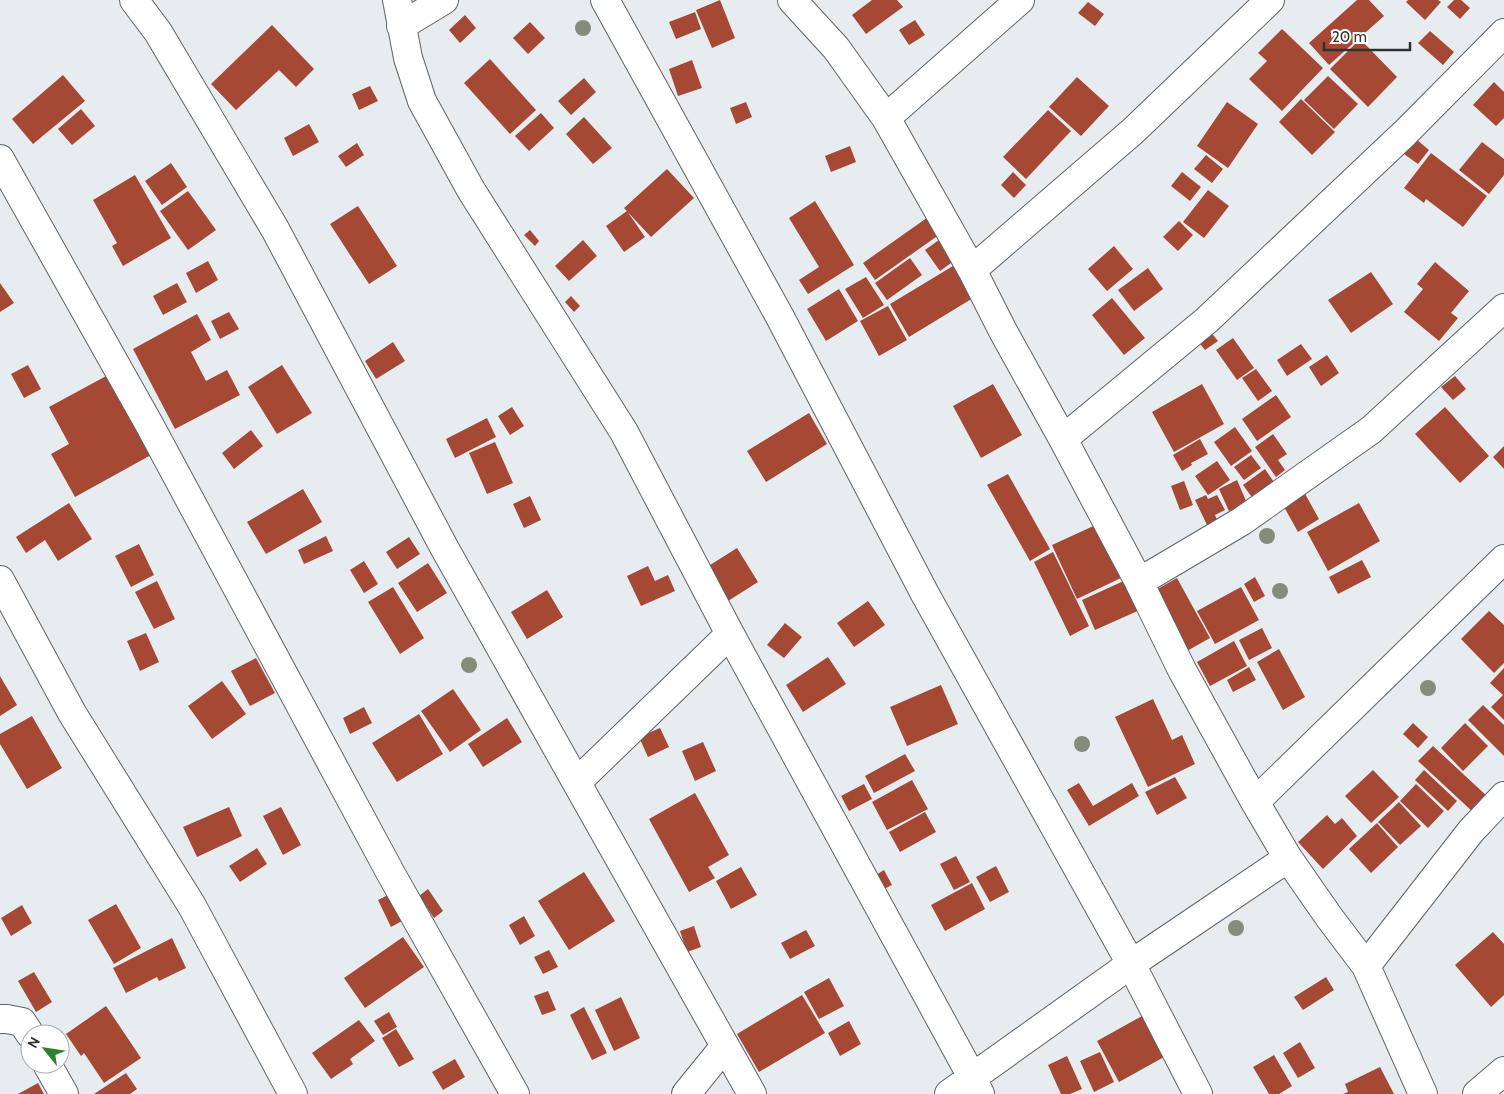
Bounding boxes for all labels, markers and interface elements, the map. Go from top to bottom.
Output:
scale bar [1324,20,1410,52]
text: 20 m [1332,28,1367,46]
north arrow [20,1024,70,1074]
text: N [23,1034,44,1051]

